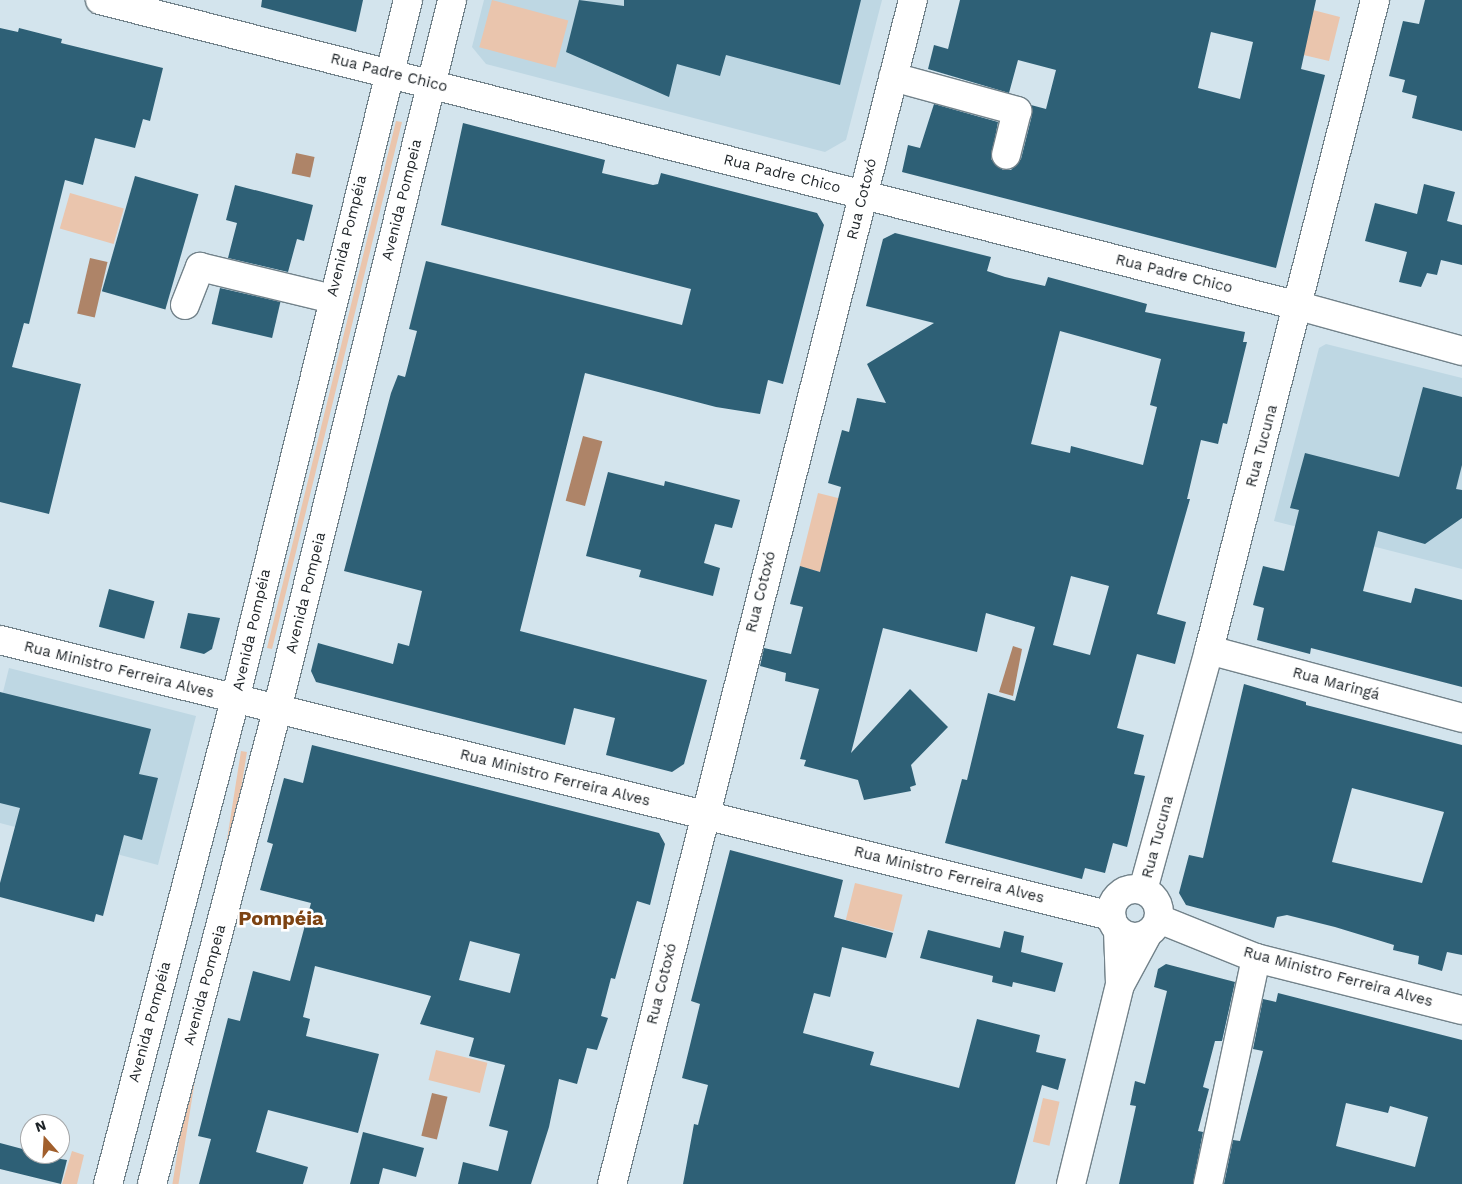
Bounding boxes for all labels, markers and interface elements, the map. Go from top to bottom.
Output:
street label: Rua Padre Chico [328,50,450,96]
street label: Avenida Pompeia [378,137,426,263]
street label: Rua Padre Chico [721,151,843,197]
street label: Rua Cotoxó [843,156,881,242]
street label: Avenida Pompéia [323,173,371,299]
street label: Rua Padre Chico [1113,251,1235,297]
street label: Rua Tucuna [1242,402,1282,490]
street label: Avenida Pompeia [282,530,330,656]
street label: Rua Cotoxó [742,549,780,635]
street label: Avenida Pompéia [229,567,275,693]
street label: Rua Ministro Ferreira Alves [21,637,217,703]
street label: Rua Maringá [1290,664,1382,704]
street label: Rua Ministro Ferreira Alves [457,745,653,811]
street label: Rua Tucuna [1138,793,1178,881]
street label: Rua Ministro Ferreira Alves [851,842,1047,908]
district label: Pompéia [238,906,324,930]
street label: Avenida Pompeia [180,922,230,1048]
street label: Rua Cotoxó [643,941,681,1027]
street label: Rua Ministro Ferreira Alves [1241,943,1435,1011]
street label: Avenida Pompéia [125,959,175,1085]
north arrow [20,1114,70,1164]
text: N [33,1117,48,1135]

